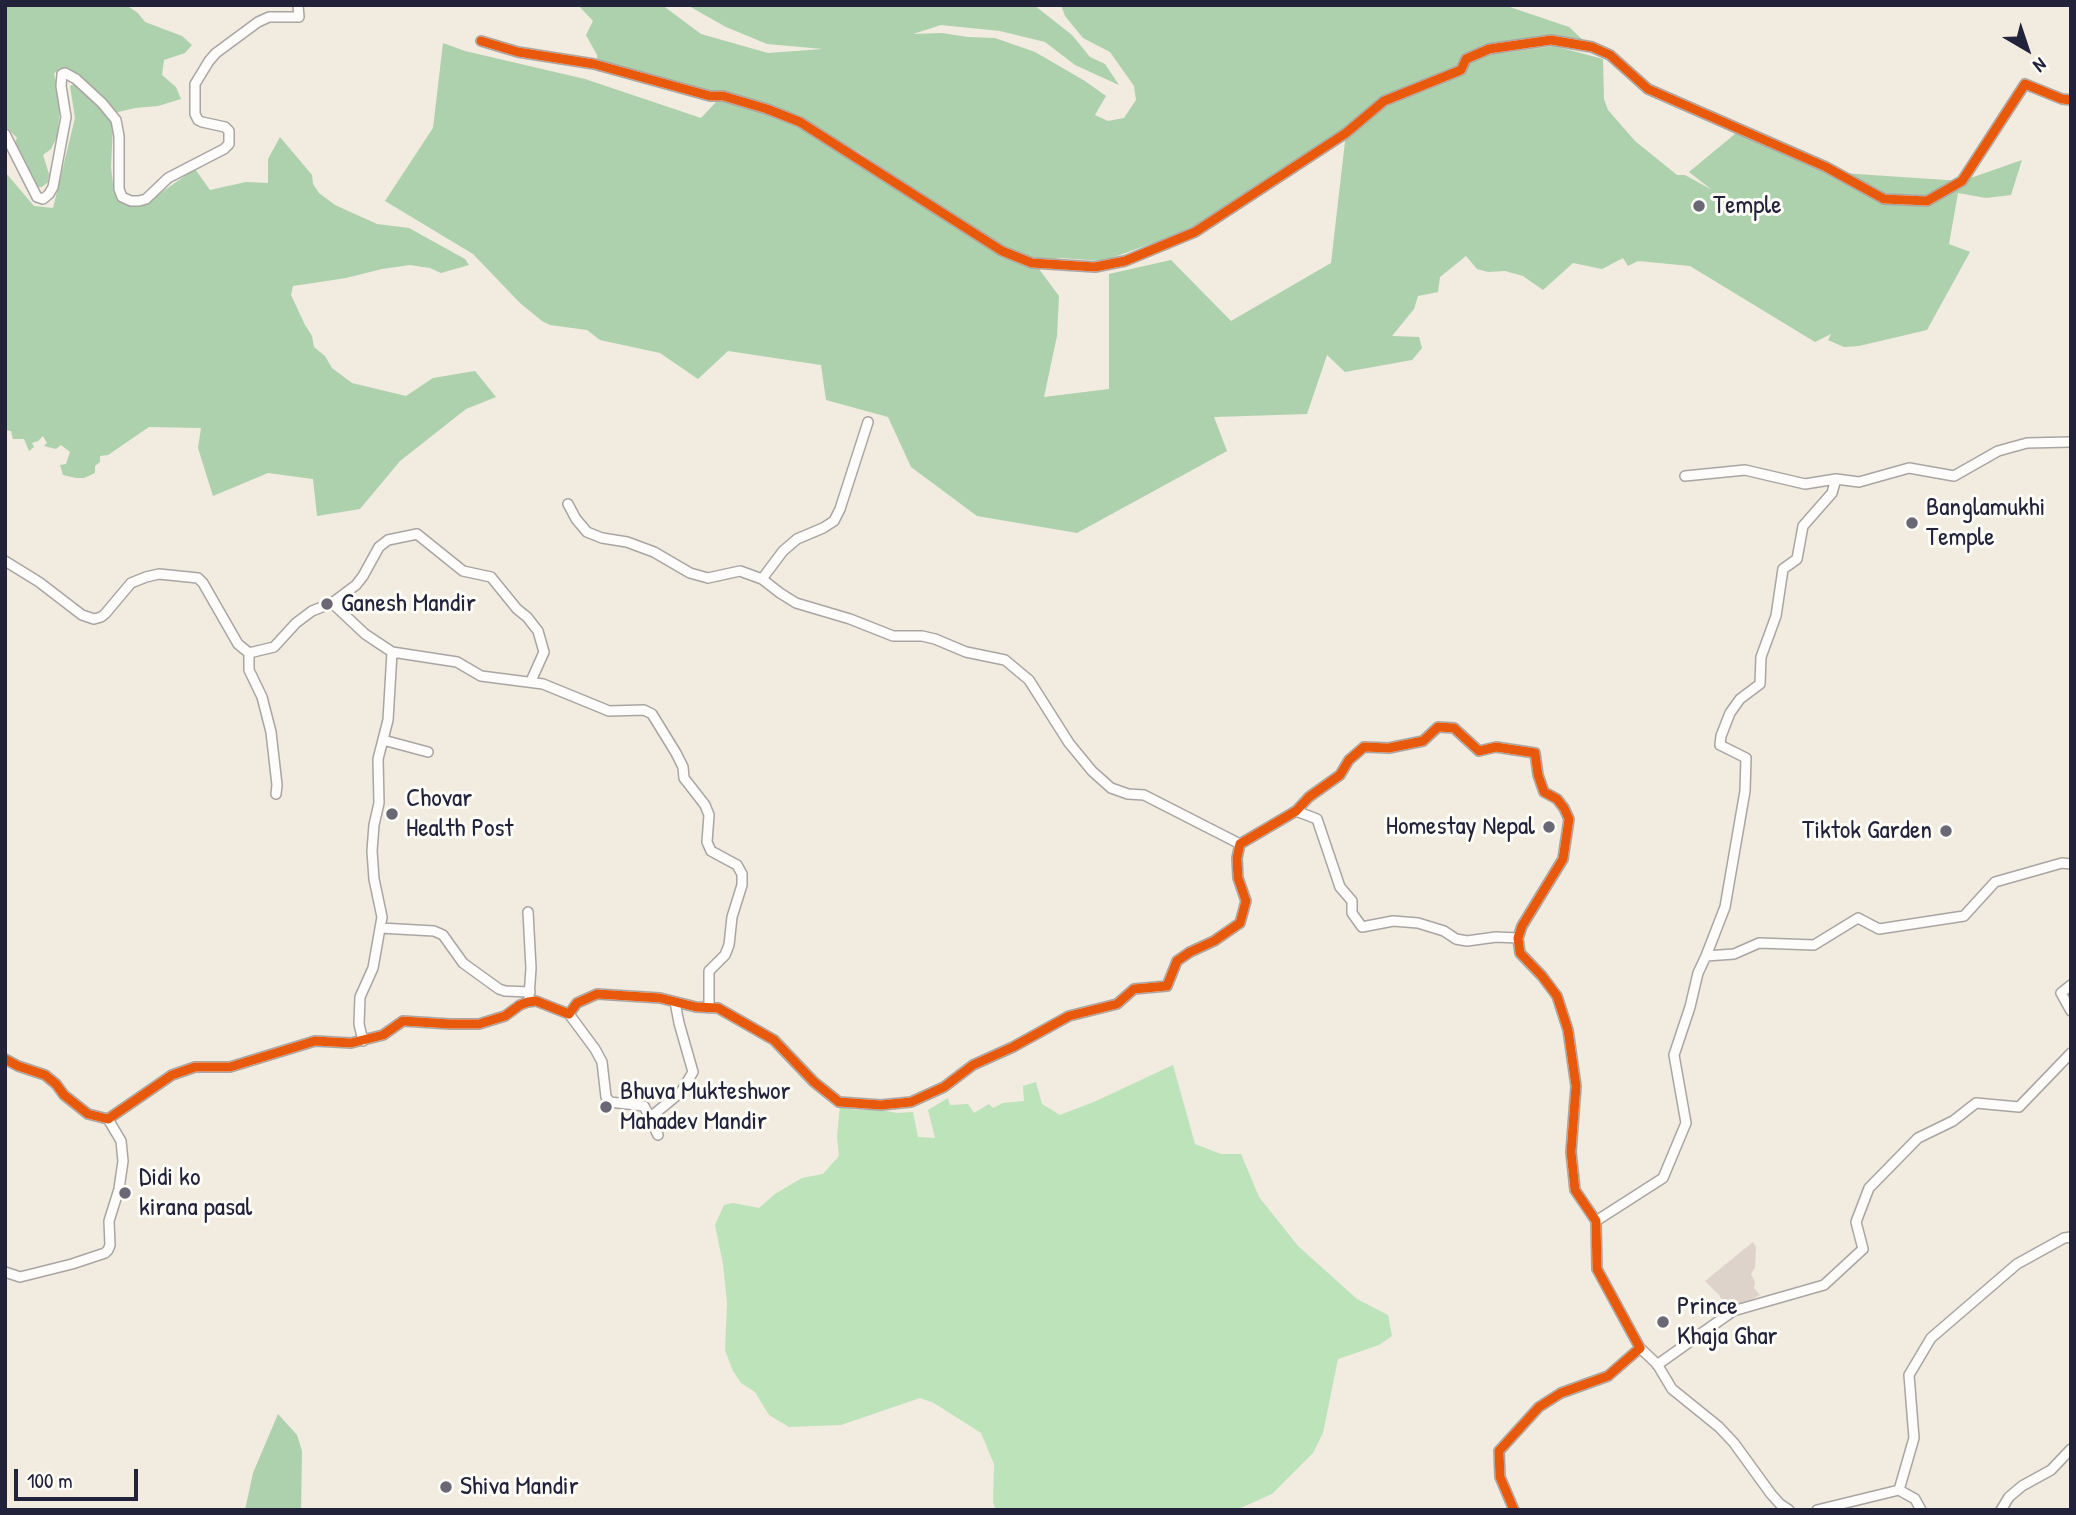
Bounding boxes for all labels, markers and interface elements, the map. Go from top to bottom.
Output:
north arrow [1992,14,2062,84]
text: N [2028,52,2052,79]
place label: Temple [1713,190,1782,222]
marker: Temple [1691,198,1707,214]
place label: Banglamukhi Temple [1926,492,2045,554]
marker: Banglamukhi Temple [1904,515,1920,531]
place label: Ganesh Mandir [341,588,476,620]
marker: Ganesh Mandir [319,596,335,612]
place label: Chovar Health Post [406,783,513,844]
marker: Chovar Health Post [384,806,400,822]
place label: Homestay Nepal [1386,811,1535,843]
place label: Tiktok Garden [1802,815,1932,847]
marker: Homestay Nepal [1541,819,1557,835]
marker: Tiktok Garden [1938,823,1954,839]
place label: Bhuva Mukteshwor Mahadev Mandir [620,1076,790,1138]
marker: Bhuva Mukteshwor Mahadev Mandir [598,1099,614,1115]
place label: Didi ko kirana pasal [139,1162,252,1224]
marker: Didi ko kirana pasal [117,1185,133,1201]
place label: Prince Khaja Ghar [1677,1291,1778,1352]
marker: Prince Khaja Ghar [1655,1314,1671,1330]
scale bar [18,1456,142,1500]
text: 100 m [27,1466,73,1495]
place label: Shiva Mandir [460,1471,579,1503]
marker: Shiva Mandir [438,1479,454,1495]

